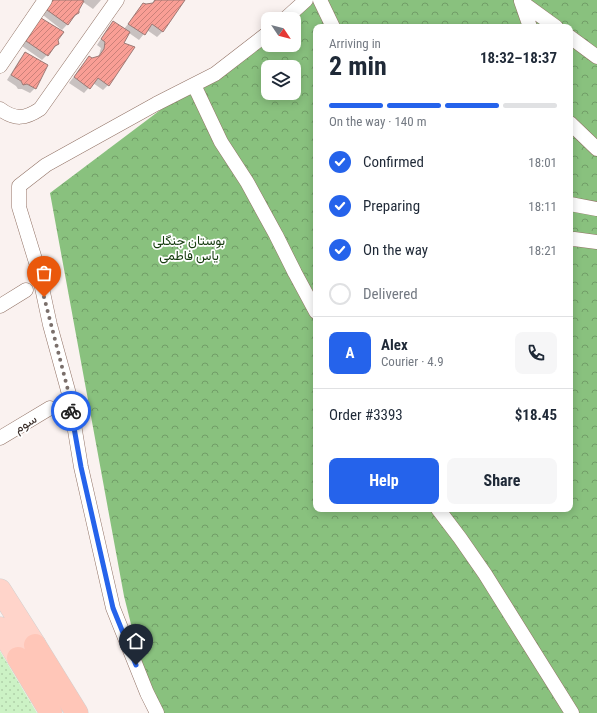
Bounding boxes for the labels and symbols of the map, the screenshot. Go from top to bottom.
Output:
north arrow [261,12,301,52]
park label: بوستان جنگلی یاس فاطمی [153,233,225,264]
pin [27,256,61,297]
courier [51,391,91,431]
street label: سوم [11,411,40,437]
pin [119,624,153,665]

